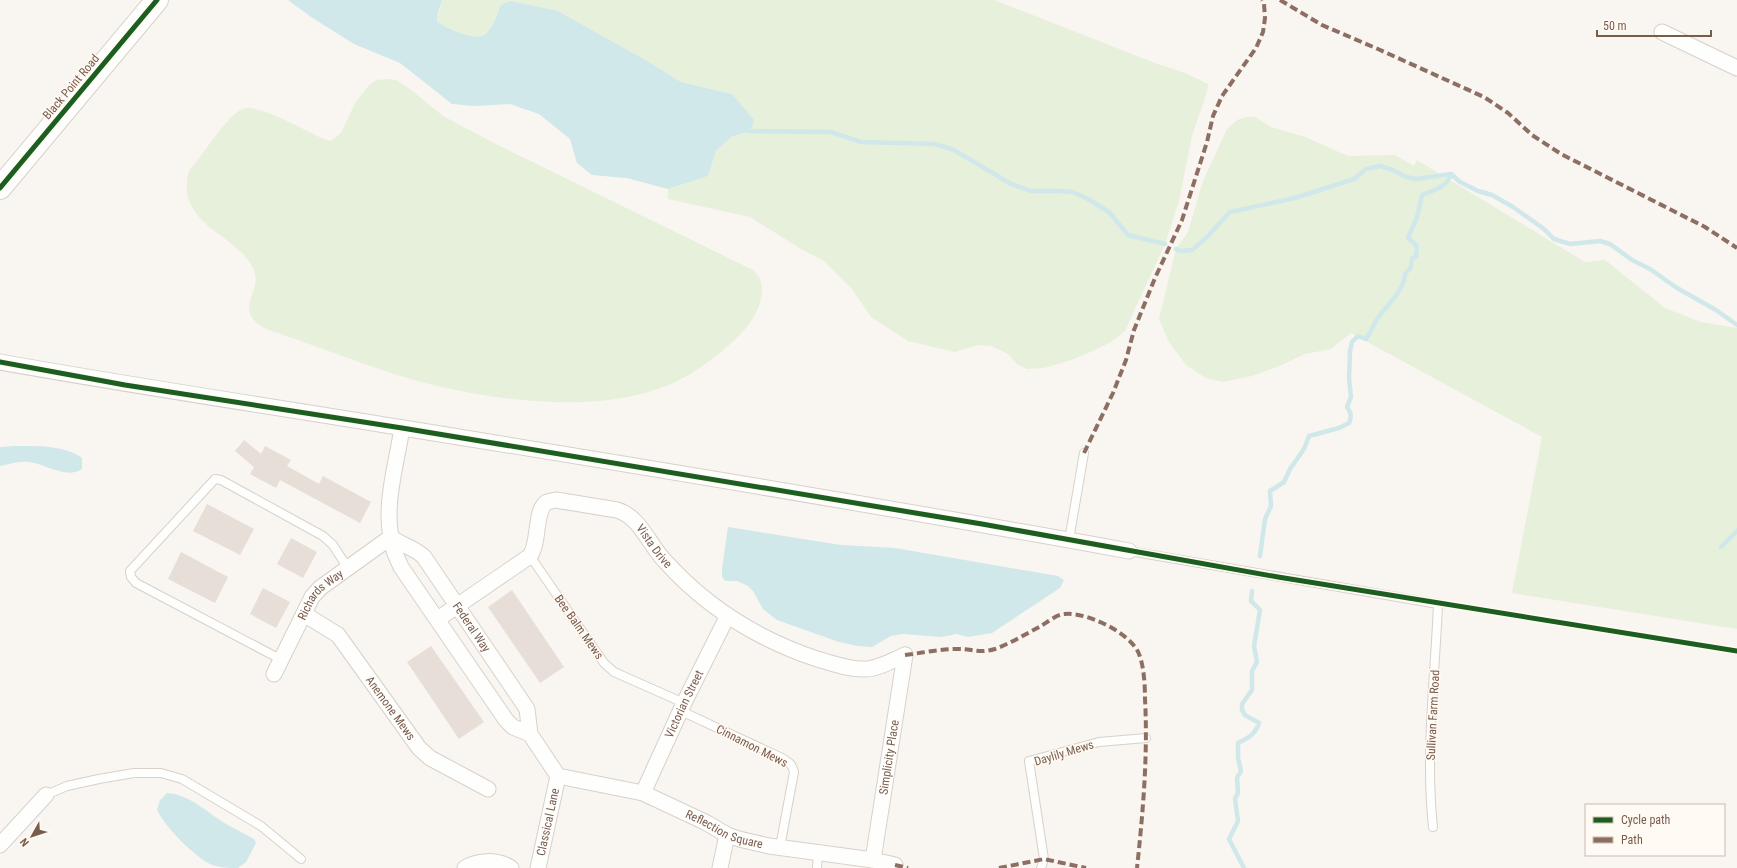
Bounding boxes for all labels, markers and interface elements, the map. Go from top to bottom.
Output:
scale bar [1597,12,1711,38]
text: 50 m [1603,19,1627,33]
street label: Black Point Road [40,52,102,122]
street label: Vista Drive [633,521,675,571]
street label: Richards Way [295,567,346,622]
street label: Bee Balm Mews [552,592,606,662]
street label: Federal Way [450,599,493,655]
street label: Victorian Street [662,667,706,740]
street label: Sullivan Farm Road [1424,669,1442,761]
street label: Anemone Mews [363,673,418,743]
street label: Simplicity Place [876,719,902,796]
street label: Cinnamon Mews [714,722,790,770]
street label: Daylily Mews [1033,737,1095,769]
street label: Classical Lane [534,787,562,857]
legend [1585,804,1725,856]
street label: Reflection Square [683,807,765,851]
text: Cycle path [1621,813,1671,827]
north arrow [12,816,52,856]
text: Path [1621,833,1643,847]
text: N [17,835,32,849]

